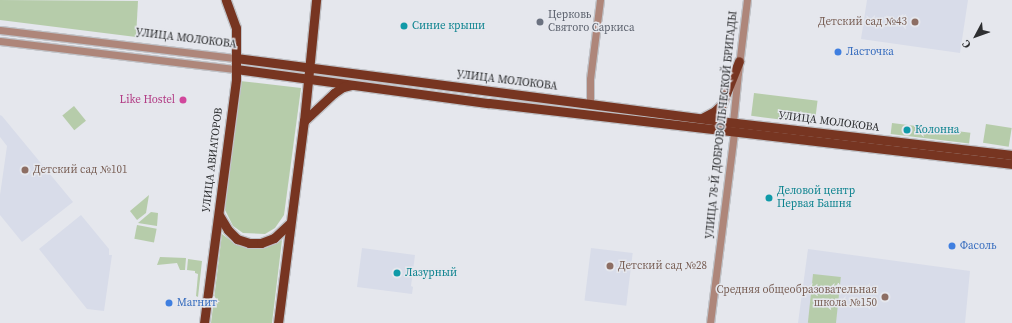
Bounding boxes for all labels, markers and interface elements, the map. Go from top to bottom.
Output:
place label: Церковь Святого Саркиса [548,9,635,35]
street label: УЛИЦА 78-Й ДОБРОВОЛЬЧЕСКОЙ БРИГАДЫ [703,10,741,240]
place label: Детский сад №43 [818,15,907,29]
north arrow [956,16,996,56]
marker: Церковь Святого Саркиса [535,17,545,27]
marker: Детский сад №43 [910,17,920,27]
place label: Синие крыши [412,19,485,33]
marker: Синие крыши [399,21,409,31]
street label: УЛИЦА МОЛОКОВА [135,26,237,52]
text: С [959,37,974,52]
place label: Ласточка [846,45,894,59]
marker: Ласточка [833,47,843,57]
street label: УЛИЦА МОЛОКОВА [456,68,558,94]
place label: Like Hostel [120,93,175,107]
marker: Like Hostel [178,95,188,105]
street label: УЛИЦА АВИАТОРОВ [200,107,226,213]
street label: УЛИЦА МОЛОКОВА [778,109,880,135]
place label: Колонна [915,123,959,137]
marker: Колонна [902,125,912,135]
place label: Детский сад №101 [33,163,127,177]
marker: Детский сад №101 [20,165,30,175]
place label: Деловой центр Первая Башня [777,185,855,211]
marker: Деловой центр Первая Башня [764,193,774,203]
place label: Фасоль [960,239,997,253]
marker: Фасоль [947,241,957,251]
place label: Детский сад №28 [618,259,707,273]
marker: Детский сад №28 [605,261,615,271]
place label: Лазурный [405,266,457,280]
marker: Лазурный [392,268,402,278]
place label: Средняя общеобразовательная школа №150 [716,284,877,310]
marker: Средняя общеобразовательная школа №150 [880,292,890,302]
place label: Магнит [177,296,217,310]
marker: Магнит [164,298,174,308]

